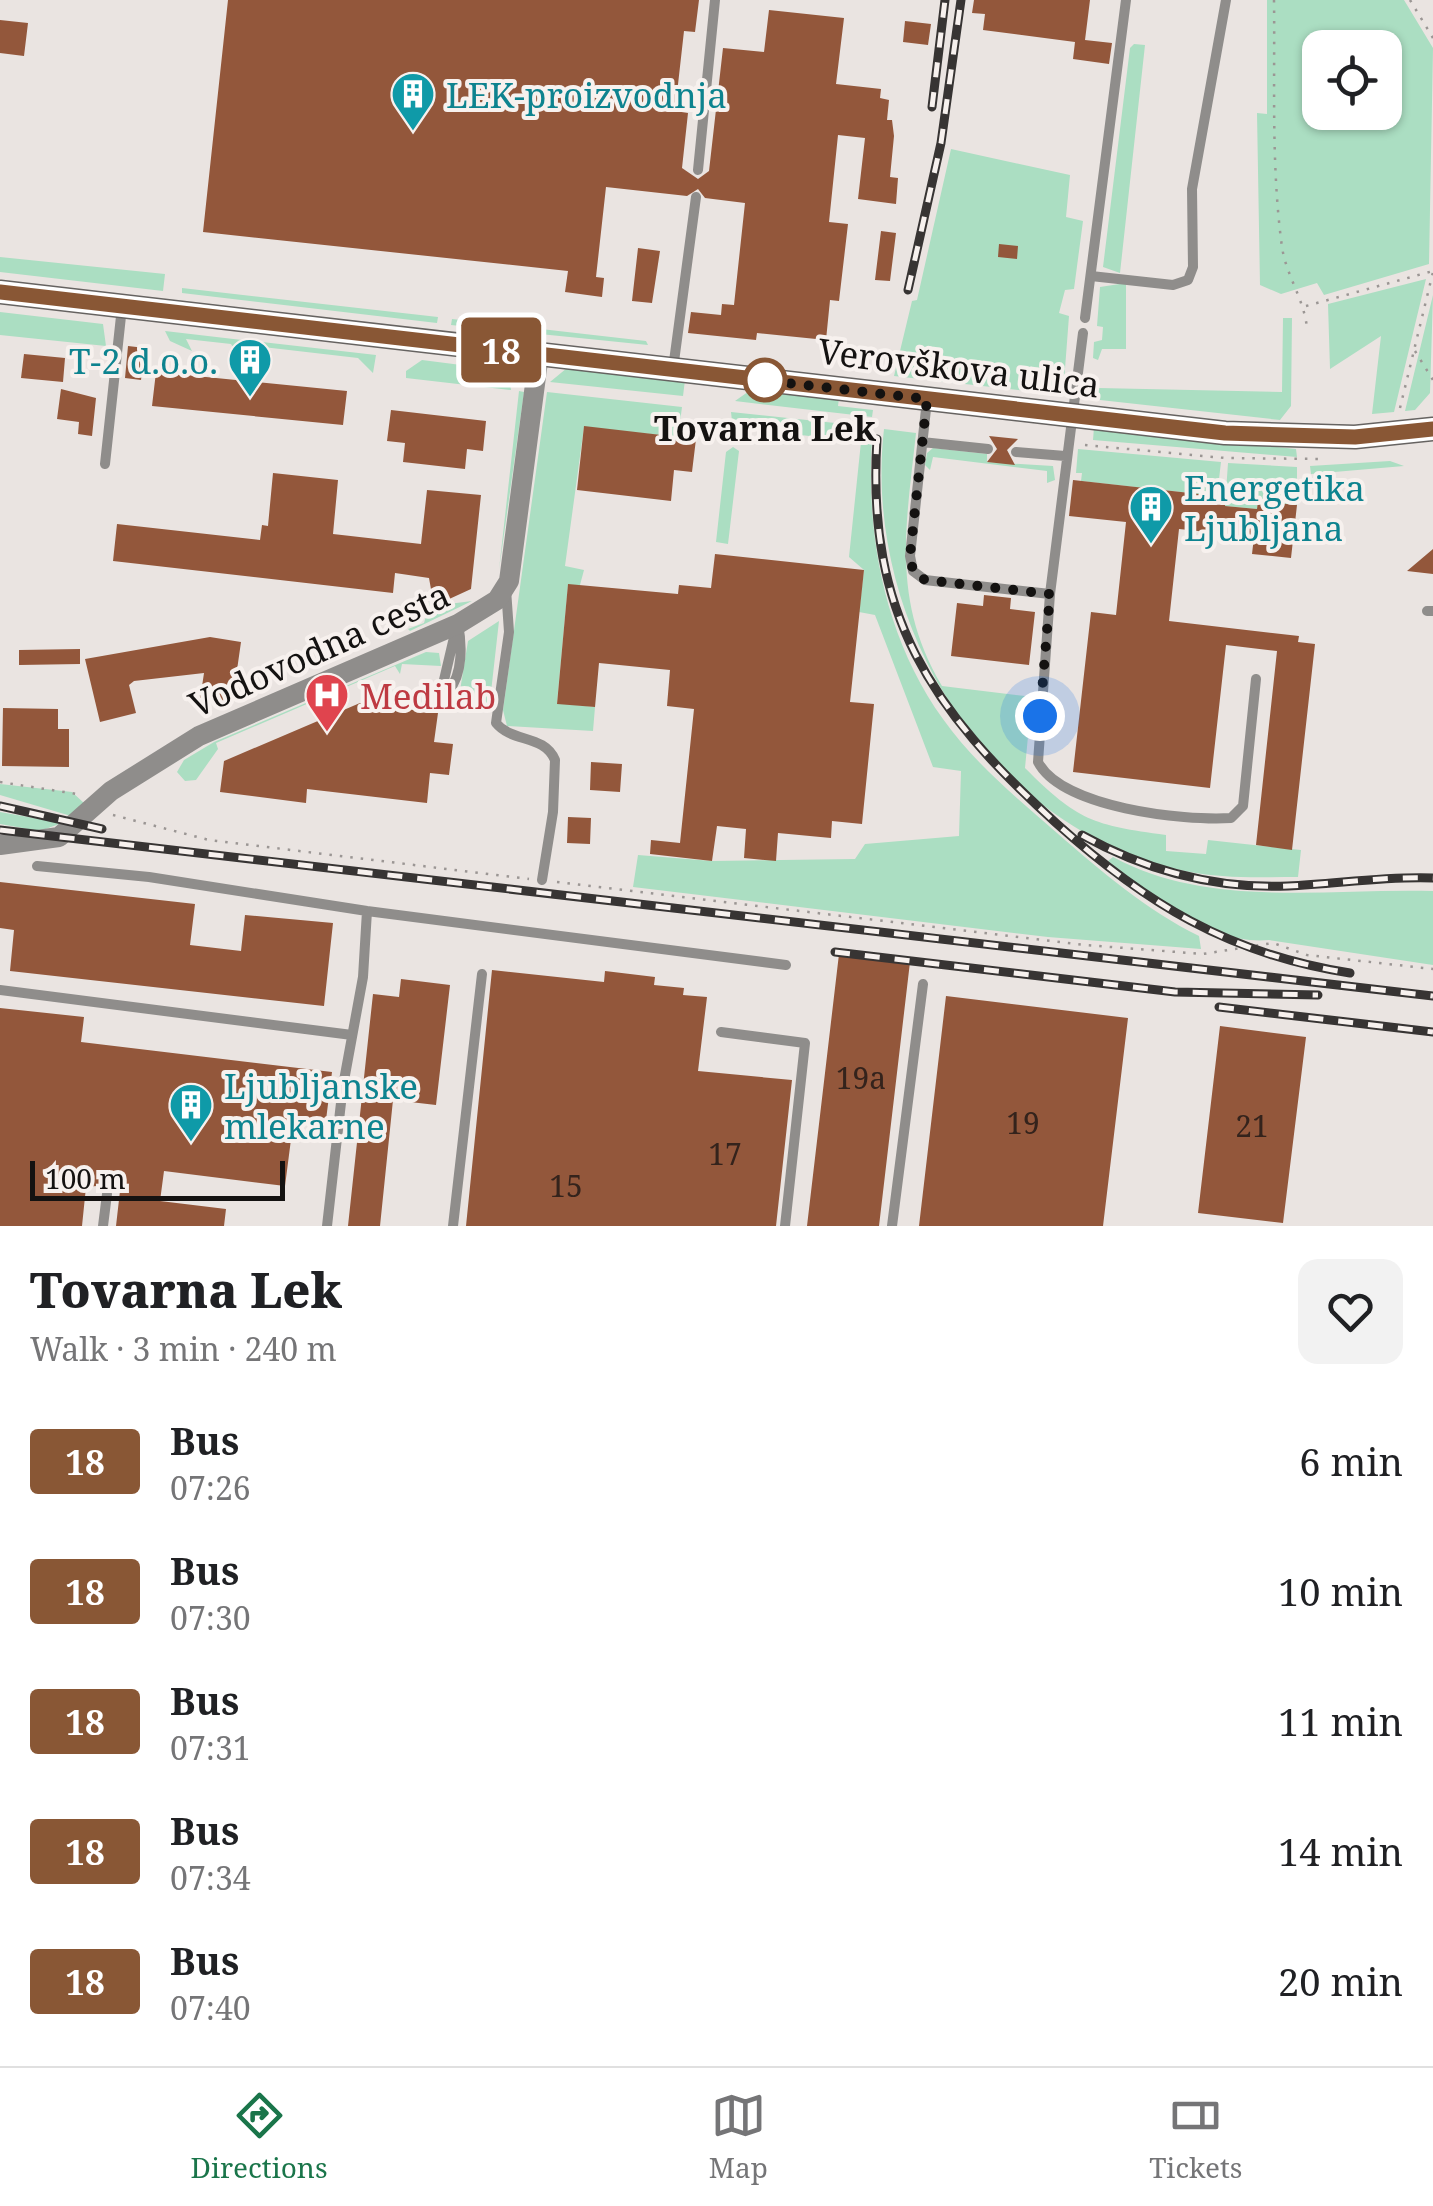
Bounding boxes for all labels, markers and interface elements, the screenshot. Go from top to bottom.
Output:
map controls [1302,30,1402,130]
button: locate [1302,30,1402,130]
building icon: LEK-proizvodnja [390,71,436,132]
place label: LEK-proizvodnja [446,71,727,118]
line badge: 18 [456,318,546,382]
street label: Verovškova ulica [816,326,1102,408]
text: 18 [481,327,521,374]
place label: T-2 d.o.o. [69,337,218,384]
building icon: T-2 d.o.o. [227,337,273,398]
marker: Tovarna Lek [744,359,786,401]
place label: Tovarna Lek [654,404,877,451]
place label: Energetika Ljubljana [1184,464,1365,551]
building icon: Energetika Ljubljana [1128,484,1174,545]
street label: Vodovodna cesta [181,570,457,728]
hospital icon: Medilab [304,672,350,733]
place label: Medilab [360,672,496,719]
your location [1015,691,1065,741]
house number: 19a [836,1057,886,1098]
place label: Ljubljanske mlekarne [224,1062,418,1149]
building icon: Ljubljanske mlekarne [168,1082,214,1143]
house number: 19 [1006,1102,1040,1143]
house number: 21 [1235,1105,1269,1146]
house number: 17 [708,1133,742,1174]
scale bar [30,1156,285,1200]
text: 100 m [45,1159,126,1197]
house number: 15 [549,1165,583,1206]
text: Tovarna Lek [30,1257,342,1322]
button: heart [1298,1259,1403,1364]
text: Walk · 3 min · 240 m [30,1327,337,1370]
text: Bus [170,1414,239,1466]
text: 6 min [1299,1435,1403,1487]
text: 18 [65,1438,105,1485]
text: 07:26 [170,1466,251,1509]
text: Bus [170,1544,239,1596]
text: 10 min [1278,1565,1403,1617]
text: 18 [65,1568,105,1615]
text: 07:30 [170,1596,251,1639]
text: Bus [170,1674,239,1726]
text: 11 min [1278,1695,1403,1747]
text: 18 [65,1698,105,1745]
text: 07:31 [170,1726,251,1769]
text: Bus [170,1804,239,1856]
text: 14 min [1278,1825,1403,1877]
text: 18 [65,1828,105,1875]
text: 07:34 [170,1856,251,1899]
text: Bus [170,1934,239,1986]
text: 20 min [1278,1955,1403,2007]
text: 18 [65,1958,105,2005]
text: 07:40 [170,1986,251,2029]
tab: Directions [191,2088,328,2186]
tab: Map [709,2088,768,2186]
tab: Tickets [1149,2088,1242,2186]

